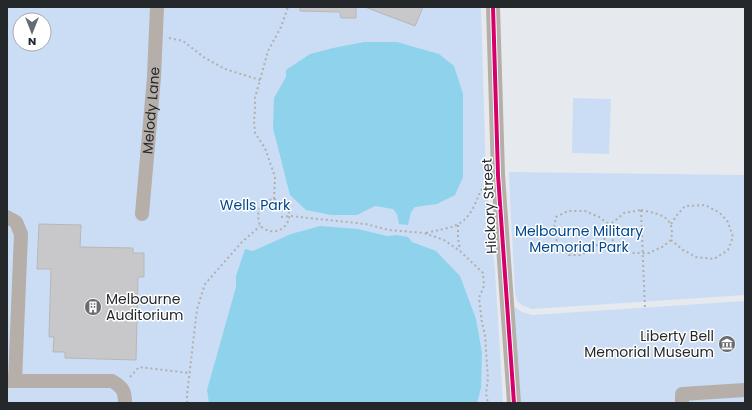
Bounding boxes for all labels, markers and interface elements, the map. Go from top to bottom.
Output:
north arrow [12,12,52,52]
text: N [28,34,36,50]
street label: Melody Lane [137,66,164,155]
street label: Hickory Street [477,158,501,254]
park label: Wells Park [220,195,291,215]
park label: Melbourne Military Memorial Park [515,221,643,257]
place label: Melbourne Auditorium [106,289,183,325]
building icon: Melbourne Auditorium [83,297,103,317]
place label: Liberty Bell Memorial Museum [584,326,714,362]
museum icon: Liberty Bell Memorial Museum [717,334,737,354]

